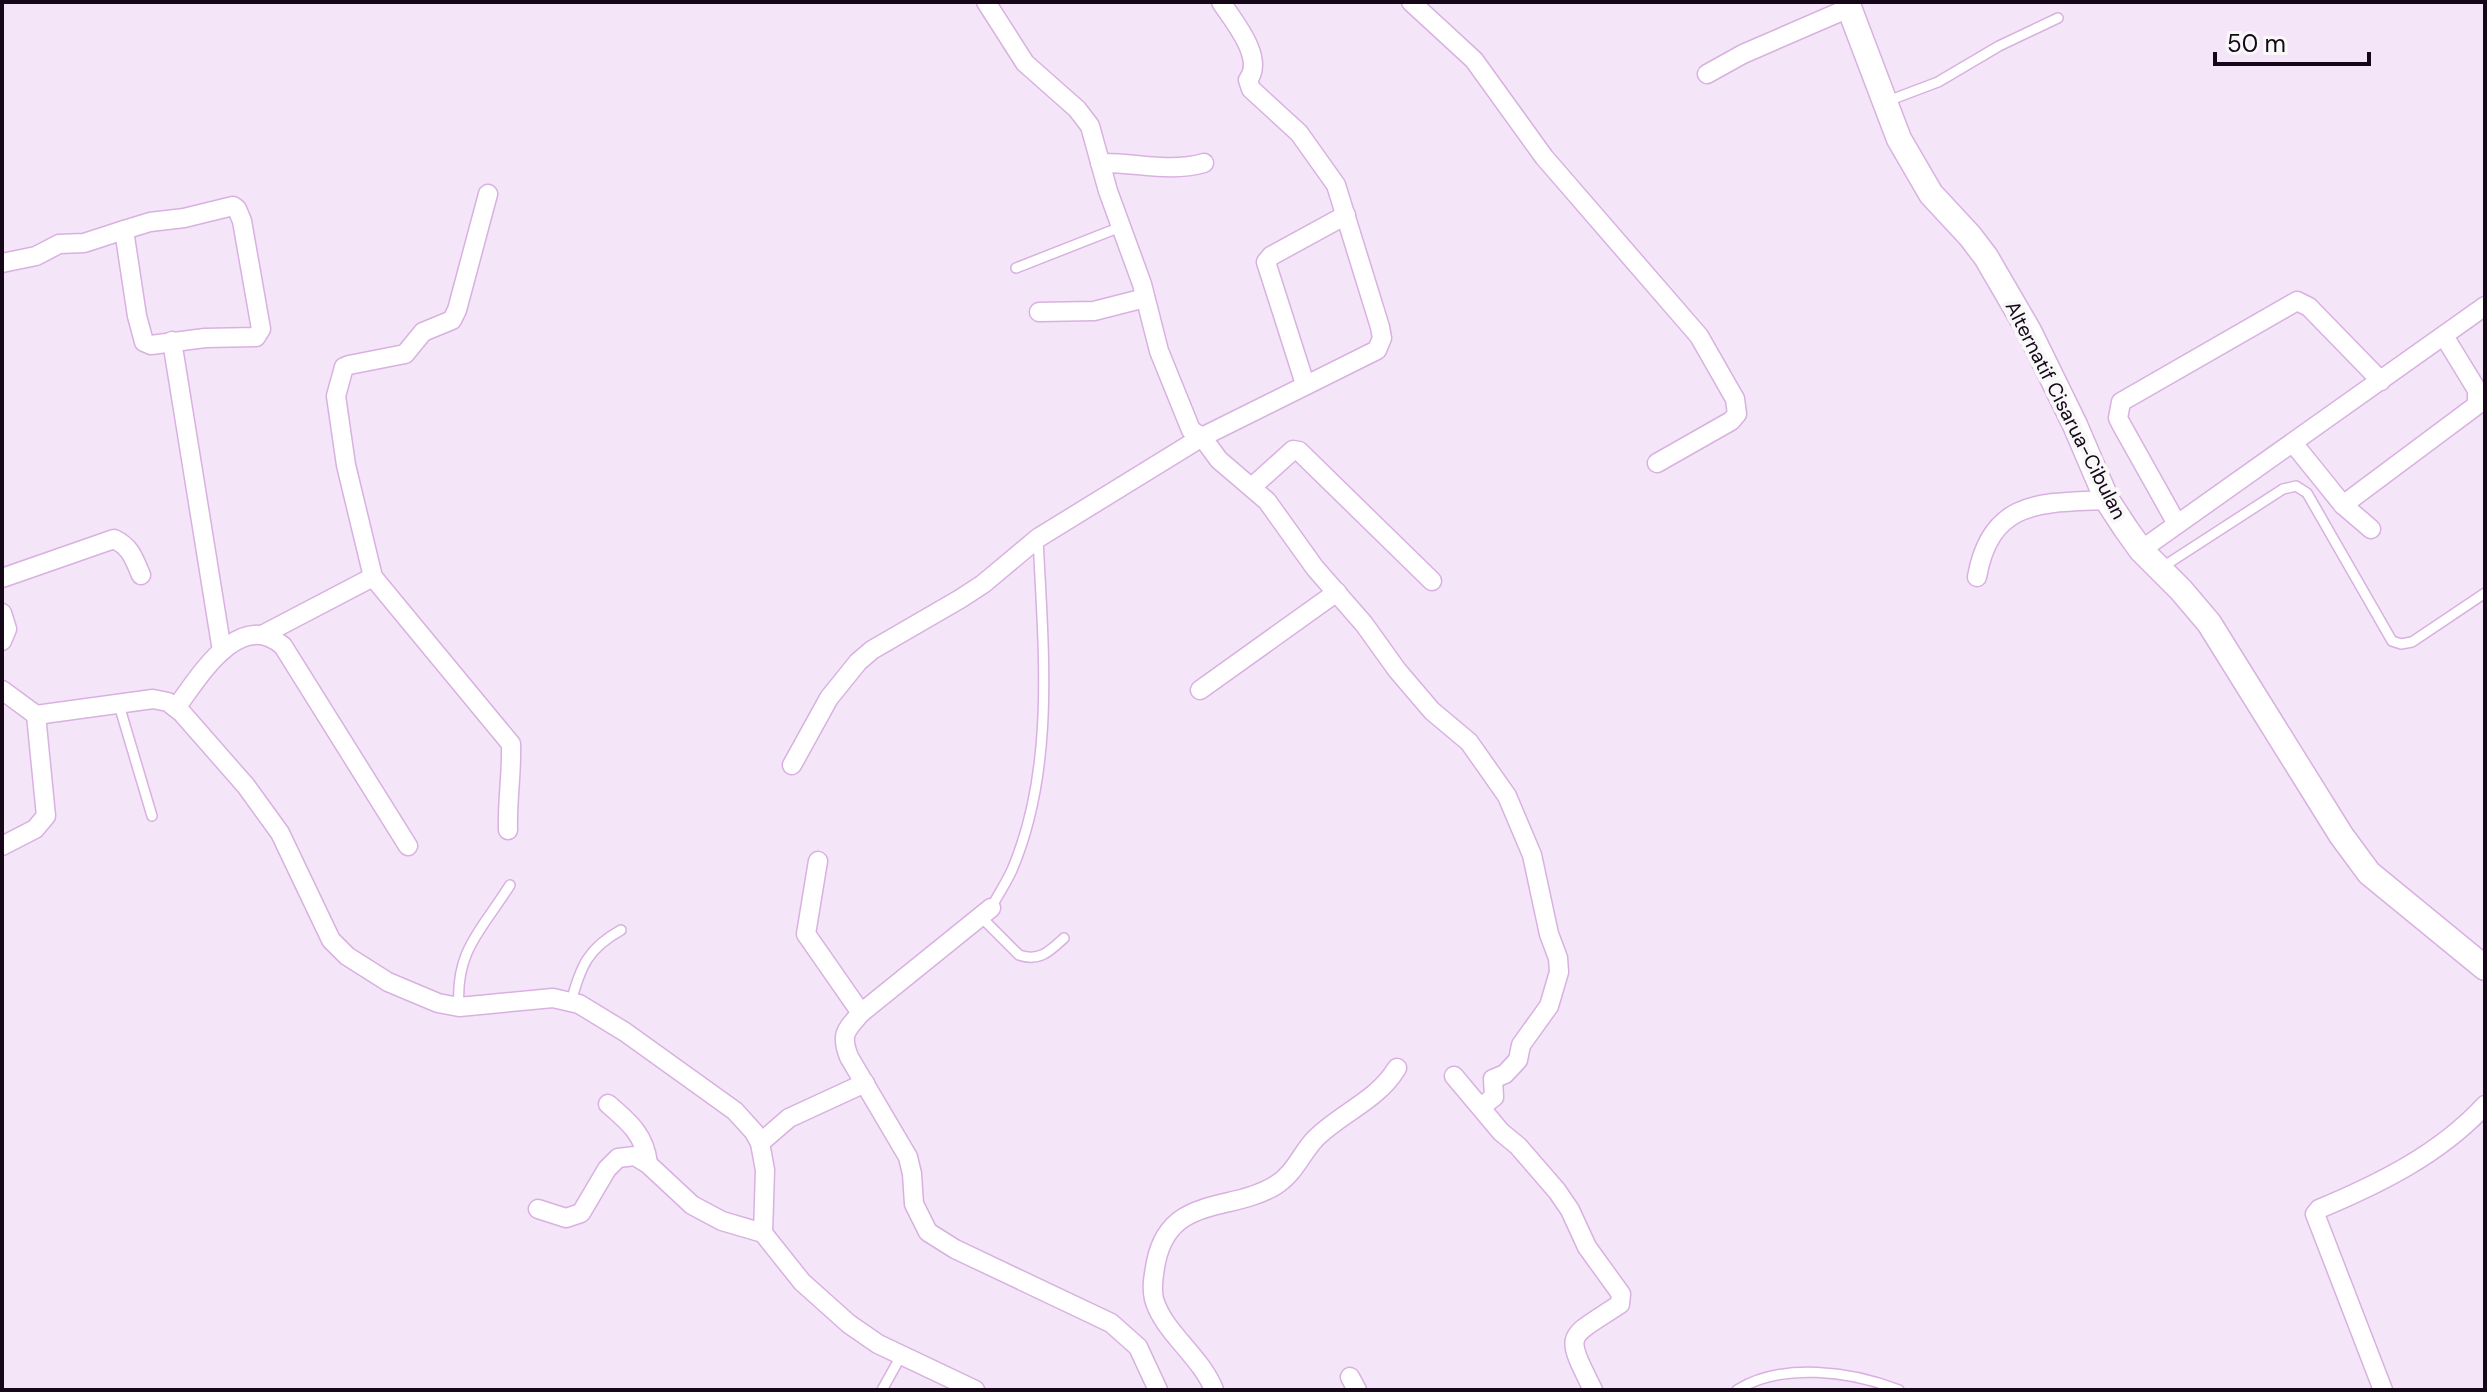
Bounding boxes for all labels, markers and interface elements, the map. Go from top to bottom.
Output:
scale bar [2215,16,2369,66]
text: 50 m [2227,28,2286,59]
street label: Alternatif Cisarua-Cibulan [2000,297,2132,523]

